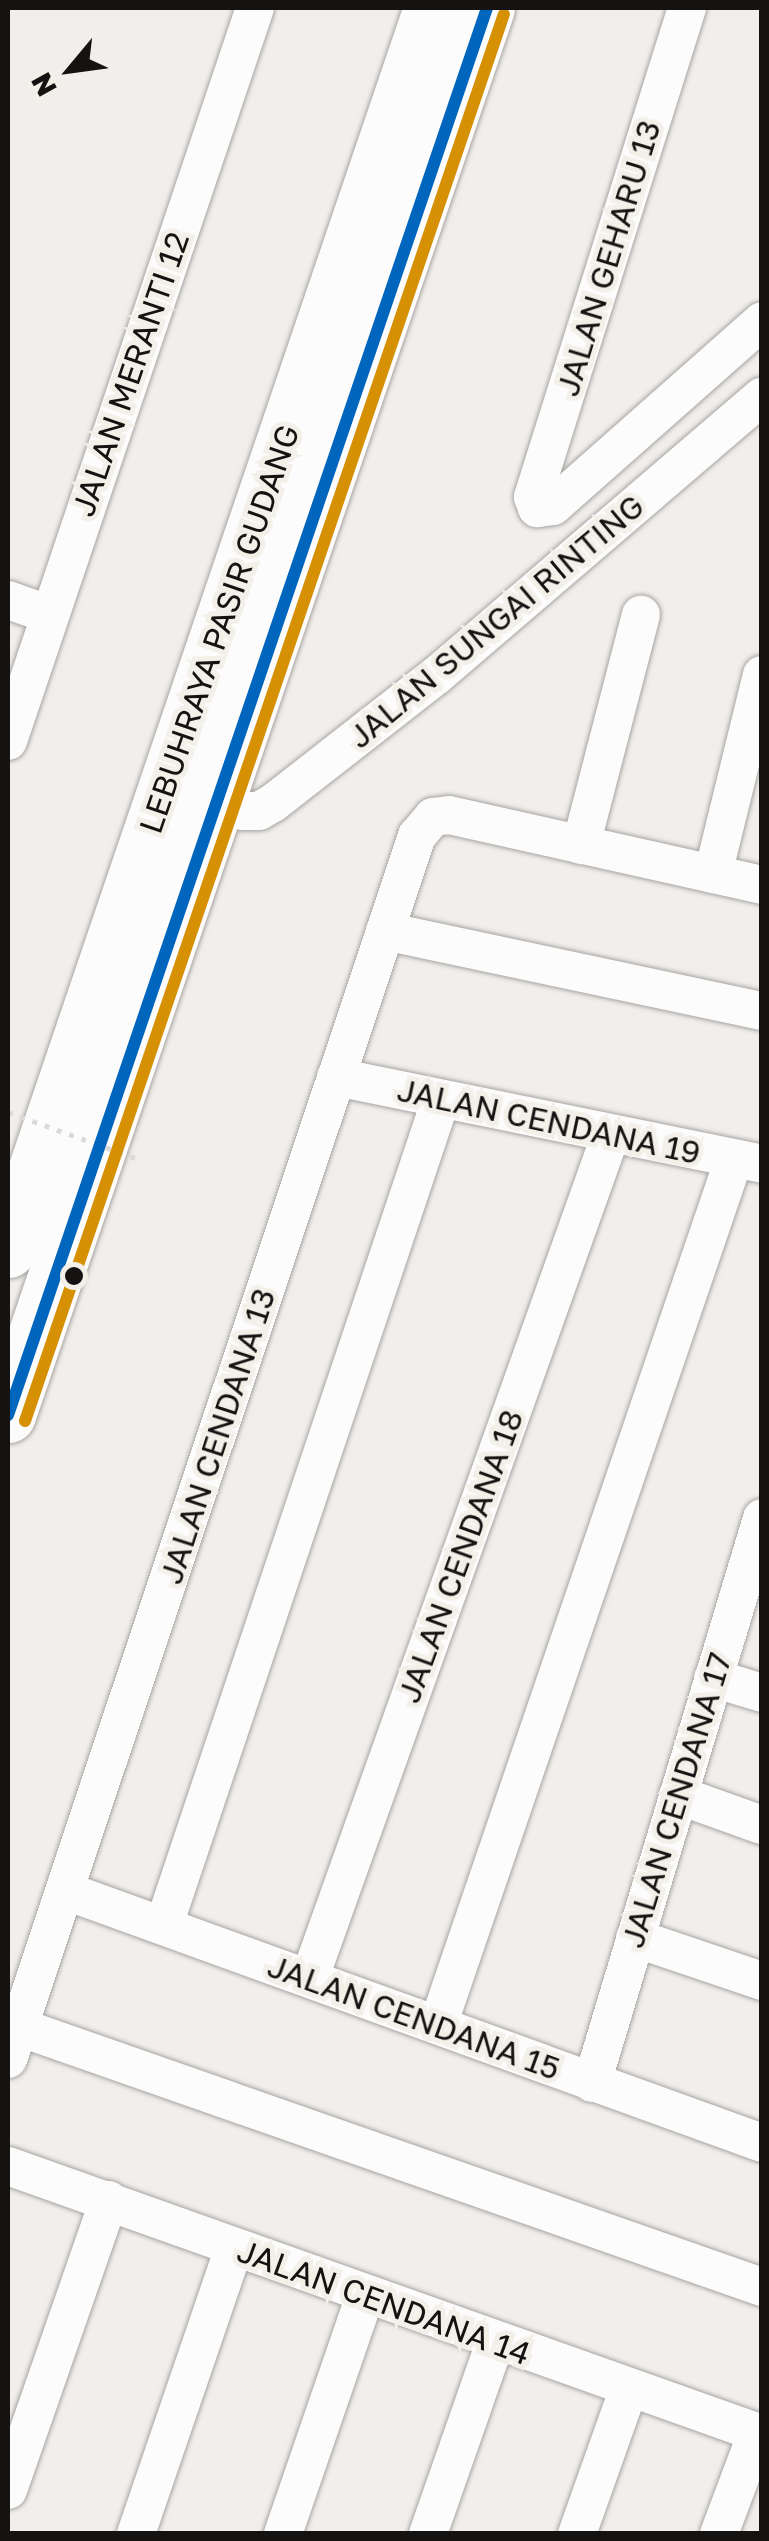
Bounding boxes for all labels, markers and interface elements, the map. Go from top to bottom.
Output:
north arrow [20,20,120,120]
text: N [24,67,63,102]
street label: JALAN GEHARU 13 [548,116,668,400]
street label: JALAN MERANTI 12 [63,227,197,521]
street label: LEBUHRAYA PASIR GUDANG [131,420,307,838]
street label: JALAN SUNGAI RINTING [341,486,651,756]
street label: JALAN CENDANA 19 [394,1070,704,1172]
unlabelled marker [64,1266,84,1286]
street label: JALAN CENDANA 13 [151,1284,283,1588]
street label: JALAN CENDANA 18 [389,1404,531,1708]
street label: JALAN CENDANA 17 [613,1648,739,1952]
street label: JALAN CENDANA 15 [263,1946,565,2088]
street label: JALAN CENDANA 14 [232,2231,536,2373]

